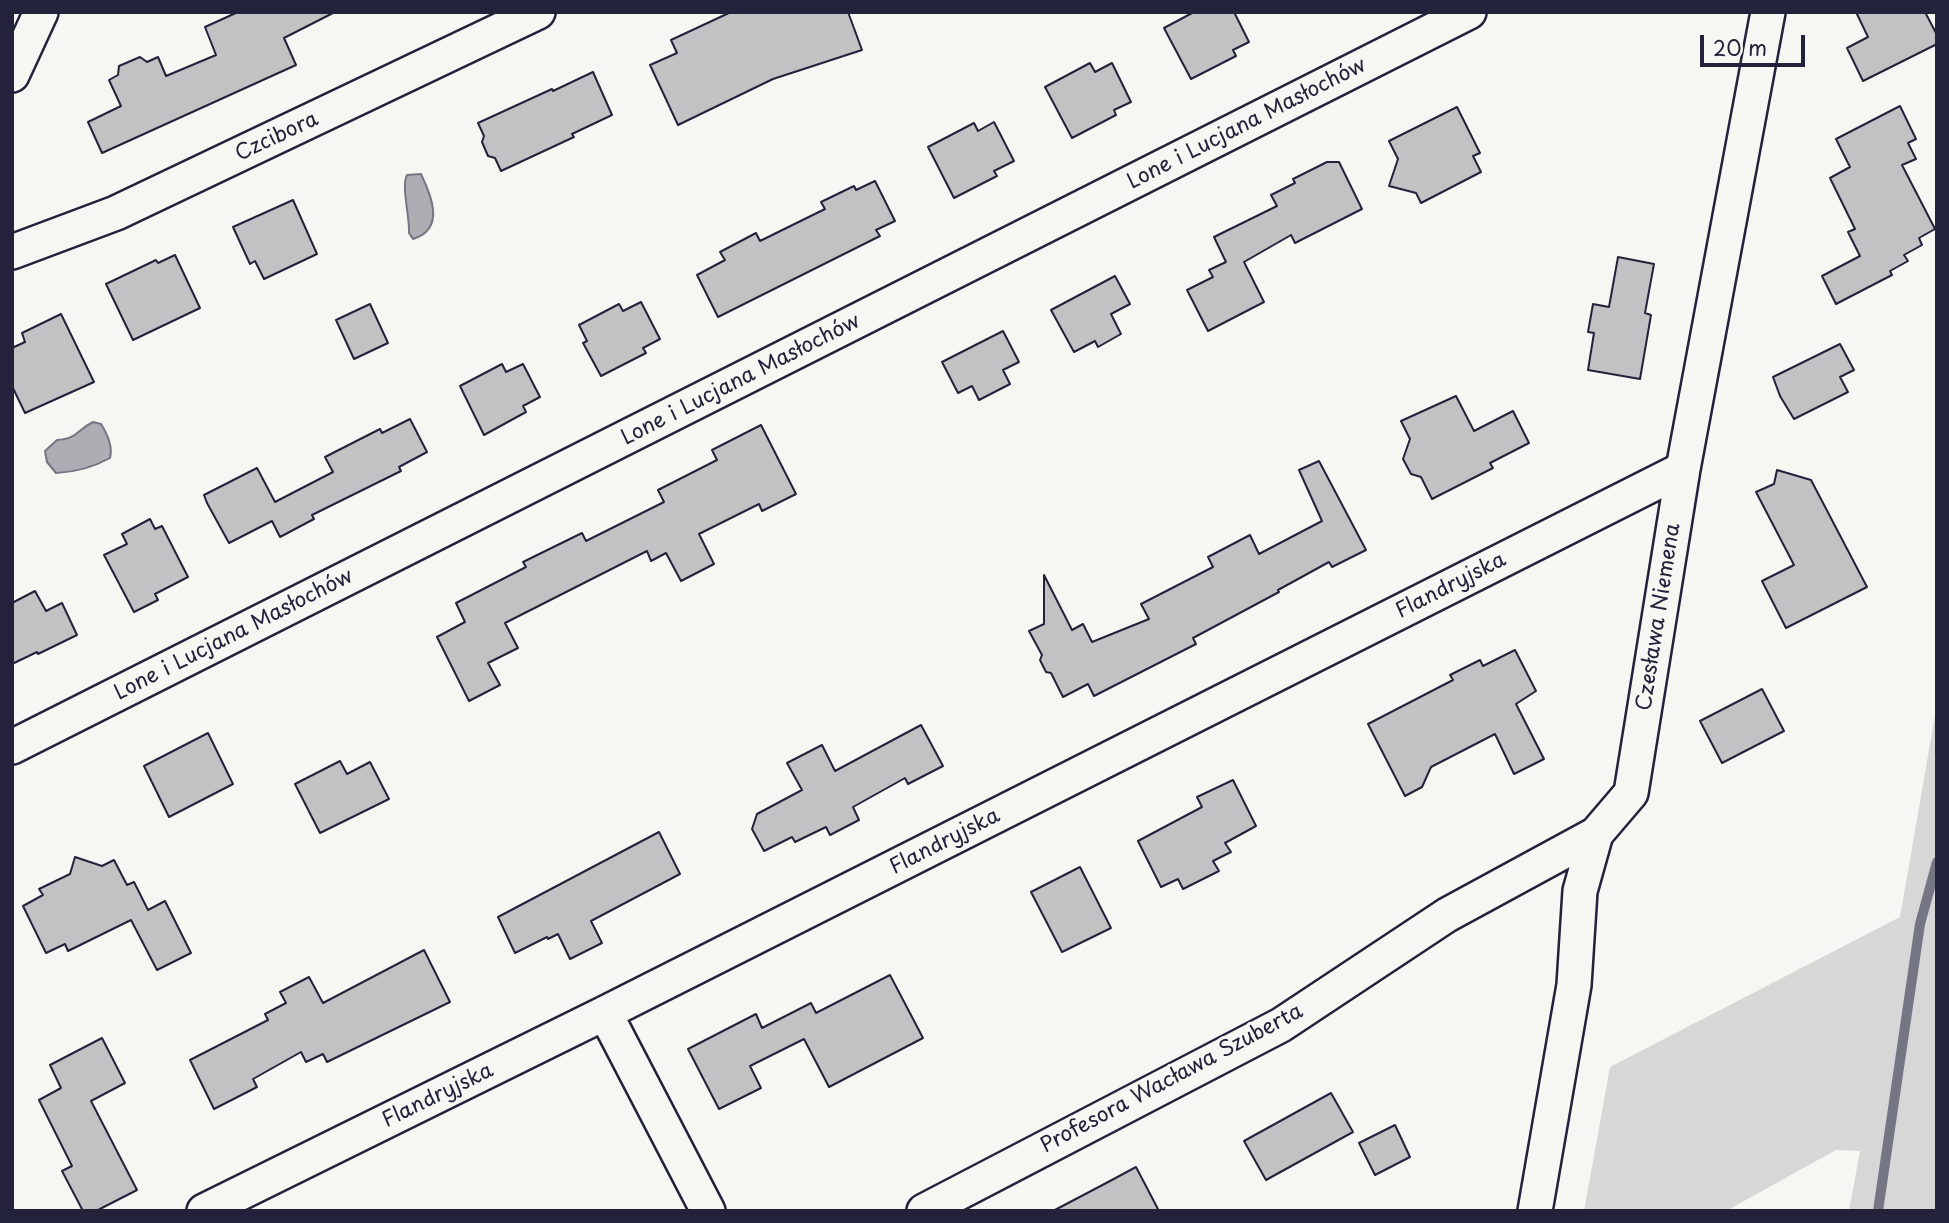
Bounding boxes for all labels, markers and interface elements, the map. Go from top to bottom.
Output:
scale bar [1704,21,1809,65]
text: 20 m [1713,31,1767,63]
street label: Lone i Lucjana Masłochów [1124,53,1370,195]
street label: Czcibora [232,107,322,167]
street label: Lone i Lucjana Masłochów [618,309,864,451]
street label: Czesława Niemena [1632,521,1686,713]
street label: Flandryjska [1392,548,1510,624]
street label: Lone i Lucjana Masłochów [111,564,357,706]
street label: Flandryjska [886,804,1004,880]
street label: Profesora Wacława Szuberta [1037,999,1307,1159]
street label: Flandryjska [379,1058,497,1134]

